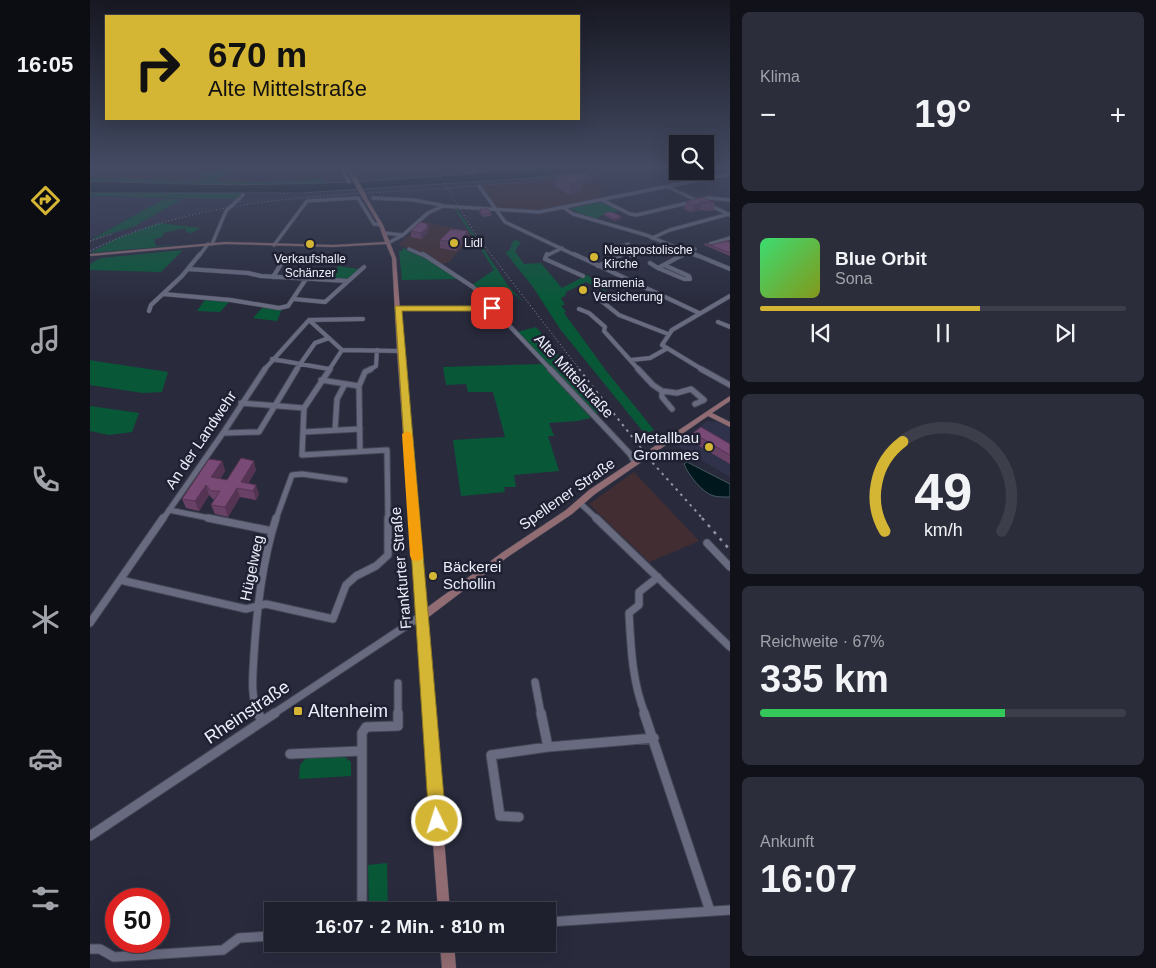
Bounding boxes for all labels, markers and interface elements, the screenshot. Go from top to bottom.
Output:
icon: right [125,35,190,100]
text: 670 m [208,35,307,74]
text: 16:05 [17,52,73,77]
text: Klima [760,68,800,85]
text: Alte Mittelstraße [208,76,367,101]
text: 19° [914,93,972,135]
text: − [760,99,776,130]
text: + [1110,99,1126,130]
map controls [669,135,714,180]
button: search [669,135,714,180]
icon: directions [28,183,63,218]
place label: Lidl [464,236,483,250]
marker: Lidl [448,237,460,249]
marker: Verkaufshalle Schänzer [304,238,316,250]
place label: Neuapostolische Kirche [604,243,693,271]
text: Blue Orbit [835,248,927,269]
marker: Neuapostolische Kirche [588,251,600,263]
place label: Verkaufshalle Schänzer [274,252,346,280]
text: Sona [835,270,872,287]
place label: Barmenia Versicherung [593,276,663,304]
marker: Barmenia Versicherung [577,284,589,296]
pin [471,287,513,329]
icon: arrive [478,294,506,322]
icon: previous [807,319,835,347]
icon: pause [929,319,957,347]
icon: next [1051,319,1079,347]
icon: music [28,322,63,357]
street label: Alte Mittelstraße [531,330,618,421]
street label: An der Landwehr [162,388,240,492]
place label: Metallbau Grommes [633,429,699,463]
marker: Metallbau Grommes [703,441,715,453]
street label: Spellener Straße [516,454,618,533]
icon: phone [28,462,63,497]
text: 49 [914,463,972,521]
street label: Frankfurter Straße [387,506,414,630]
text: km/h [924,520,962,540]
street label: Hügelweg [236,533,267,602]
place label: Bäckerei Schollin [443,558,501,592]
marker: Bäckerei Schollin [427,570,439,582]
icon: climate [28,602,63,637]
text: Reichweite · 67% [760,633,885,650]
text: 335 km [760,658,889,700]
street label: Rheinstraße [201,676,293,748]
place label: Altenheim [308,701,388,721]
marker: Altenheim [292,705,304,717]
icon: car [28,741,63,776]
position arrow [410,794,462,846]
text: Ankunft [760,833,814,850]
text: 16:07 [760,858,857,900]
icon: filters [28,881,63,916]
speed limit sign: 50 [105,888,170,953]
text: 16:07 · 2 Min. · 810 m [315,916,505,937]

